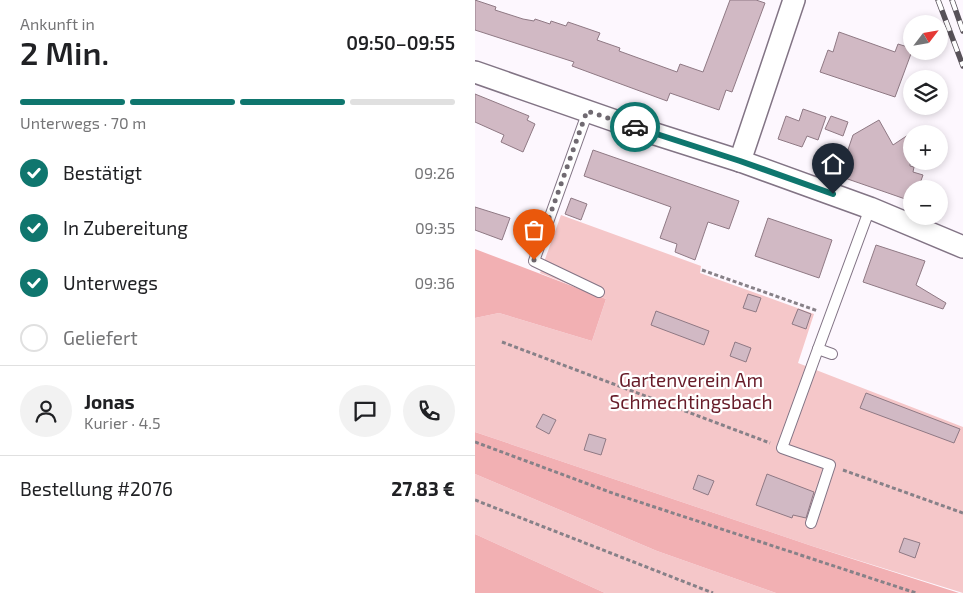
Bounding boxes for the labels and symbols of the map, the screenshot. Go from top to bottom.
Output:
north arrow [903,15,947,60]
courier [610,102,660,152]
pin [812,143,854,194]
pin [513,209,555,260]
park label: Gartenverein Am Schmechtingsbach [609,368,773,413]

